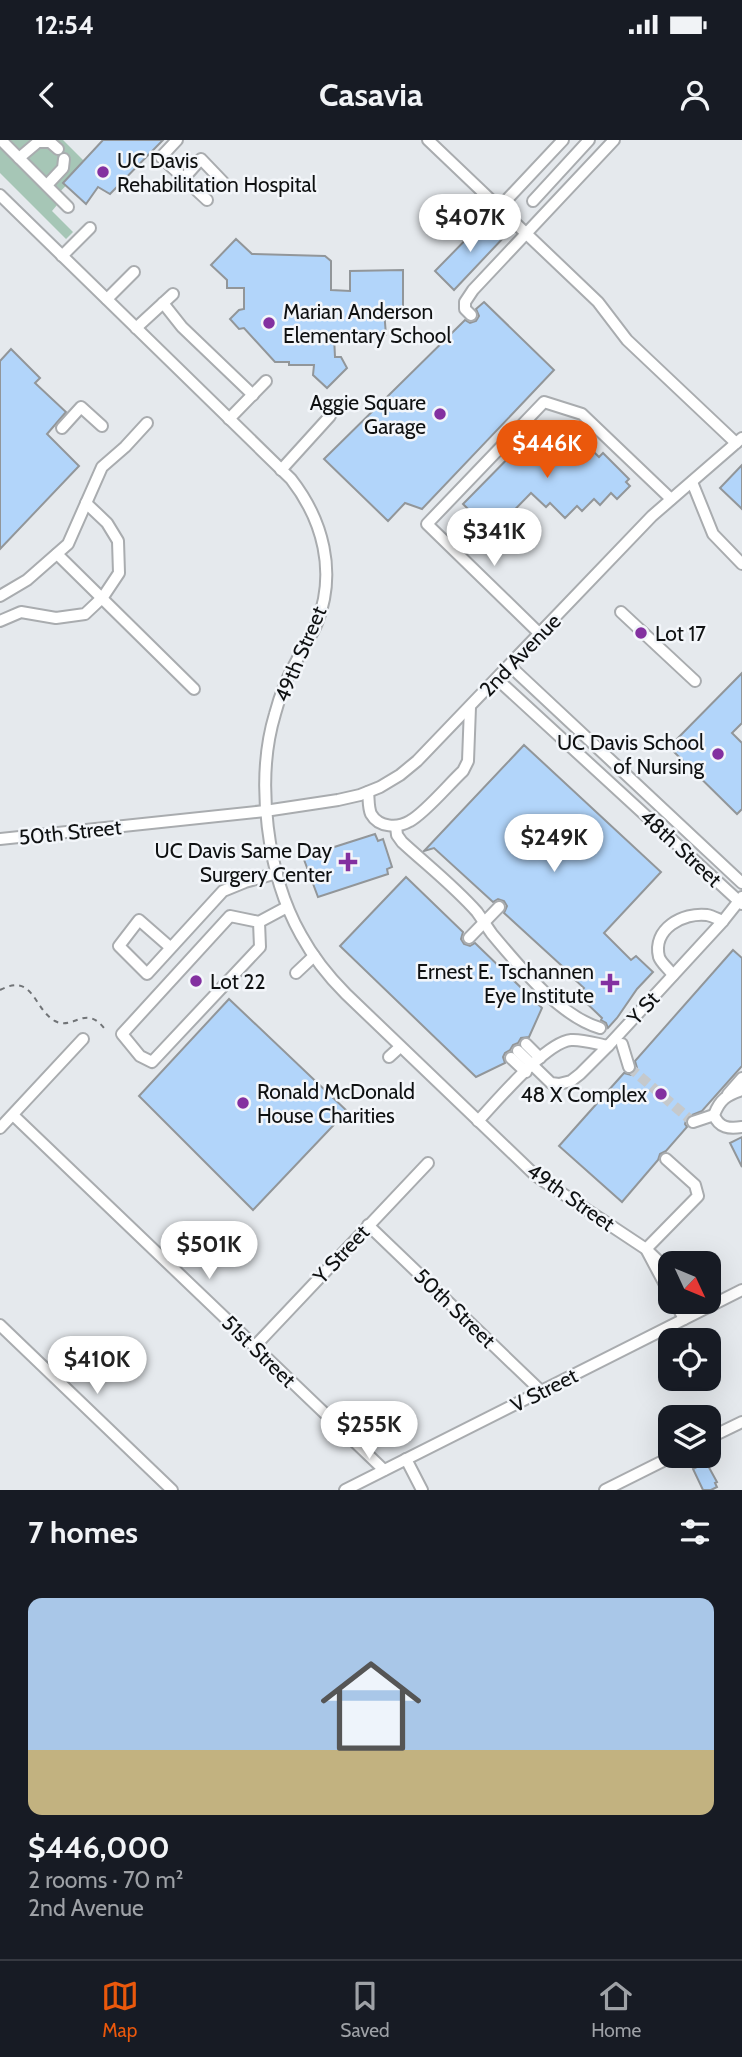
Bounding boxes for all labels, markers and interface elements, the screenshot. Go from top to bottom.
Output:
text: 12:54 [35,9,94,41]
text: Casavia [319,75,423,114]
icon: back [28,76,66,114]
icon: person [676,76,714,114]
place label: UC Davis Rehabilitation Hospital [117,148,317,197]
marker: UC Davis Rehabilitation Hospital [95,164,111,180]
pin: $407K [421,194,519,254]
text: $407K [435,203,505,231]
place label: Marian Anderson Elementary School [283,299,451,348]
marker: Marian Anderson Elementary School [261,315,277,331]
place label: Aggie Square Garage [310,390,426,439]
marker: Aggie Square Garage [432,406,448,422]
pin: $446K [498,420,596,480]
text: $446K [512,429,582,457]
pin: $341K [445,508,543,568]
text: $341K [463,517,525,545]
street label: 49th Street [269,603,331,705]
street label: 2nd Avenue [474,608,566,702]
place label: Lot 17 [655,621,706,646]
marker: Lot 17 [633,625,649,641]
place label: UC Davis School of Nursing [557,730,705,779]
marker: UC Davis School of Nursing [710,746,726,762]
street label: 48th Street [635,804,727,892]
street label: 50th Street [17,814,123,850]
pin: $249K [505,814,603,874]
text: $249K [520,823,588,851]
place label: UC Davis Same Day Surgery Center [155,838,332,887]
marker: UC Davis Same Day Surgery Center [338,852,358,872]
place label: Ernest E. Tschannen Eye Institute [417,959,594,1008]
place label: Lot 22 [210,969,266,994]
marker: Lot 22 [188,973,204,989]
marker: Ernest E. Tschannen Eye Institute [600,973,620,993]
street label: Y St [621,986,664,1030]
place label: Ronald McDonald House Charities [257,1079,415,1128]
place label: 48 X Complex [520,1082,647,1107]
marker: 48 X Complex [653,1086,669,1102]
marker: Ronald McDonald House Charities [235,1095,251,1111]
street label: 49th Street [522,1158,620,1236]
street label: Y Street [307,1220,374,1289]
pin: $501K [160,1222,258,1281]
text: $501K [177,1230,241,1258]
north arrow [658,1251,721,1314]
map controls [658,1251,721,1468]
street label: 50th Street [409,1263,501,1353]
street label: 51st Street [217,1310,301,1392]
button: locate [658,1328,721,1391]
pin: $410K [48,1336,146,1396]
text: $410K [64,1345,130,1373]
street label: V Street [506,1363,582,1417]
pin: $255K [320,1402,418,1461]
button: layers [658,1405,721,1468]
text: $255K [337,1410,401,1438]
icon: filters [676,1513,714,1551]
text: 7 homes [28,1514,138,1551]
icon: home [308,1643,434,1769]
text: $446,000 [28,1829,170,1866]
text: 2 rooms · 70 m² [28,1866,183,1894]
text: 2nd Avenue [28,1894,144,1922]
tab: Map [101,1977,139,2042]
tab: Saved [340,1977,390,2042]
tab: Home [591,1977,641,2042]

